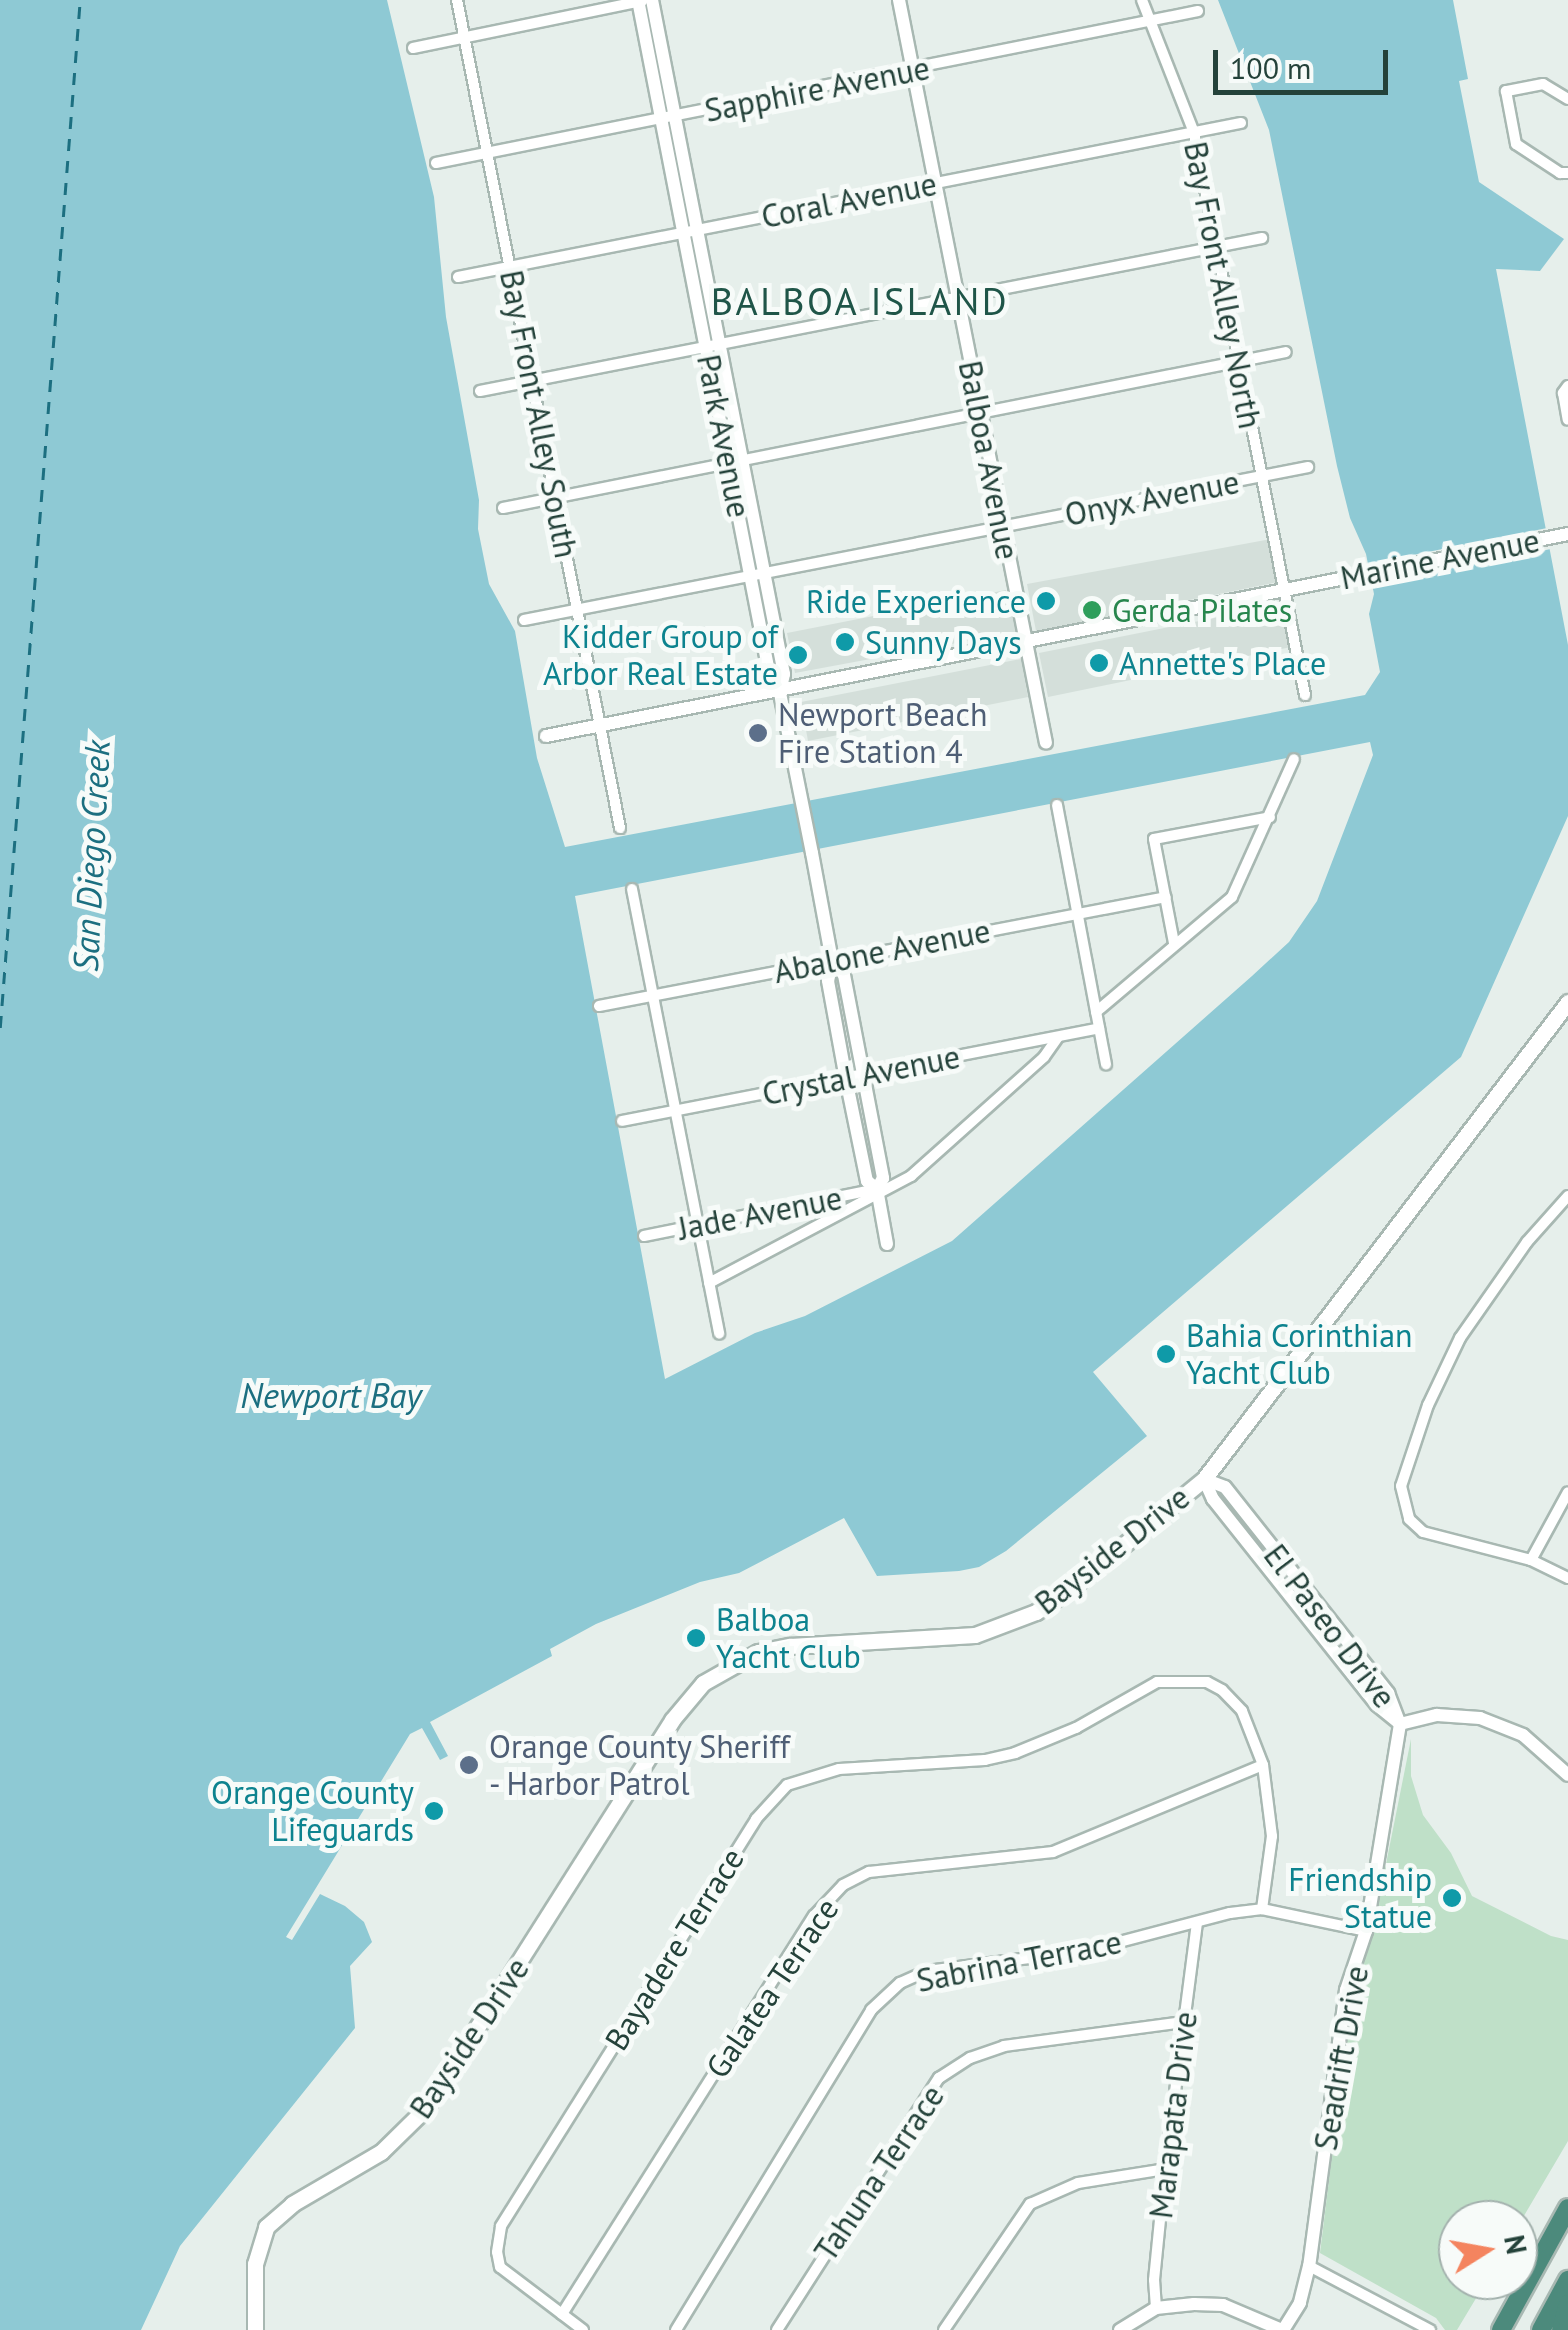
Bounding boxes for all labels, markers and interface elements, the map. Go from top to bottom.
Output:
scale bar [1218,30,1393,92]
street label: Sapphire Avenue [701,48,933,130]
text: 100 m [1230,48,1311,87]
street label: Bay Front Alley North [1176,137,1270,433]
street label: Coral Avenue [758,164,940,236]
street label: Bay Front Alley South [492,265,586,563]
district label: BALBOA ISLAND [710,278,1010,324]
street label: Park Avenue [689,350,759,522]
street label: Balboa Avenue [951,357,1027,563]
street label: Onyx Avenue [1061,462,1243,534]
street label: Marine Avenue [1337,521,1543,597]
place label: Ride Experience [806,582,1026,620]
marker: Ride Experience [1035,590,1057,612]
place label: Gerda Pilates [1112,591,1292,629]
marker: Gerda Pilates [1081,599,1103,621]
place label: Kidder Group of Arbor Real Estate [543,618,778,693]
place label: Sunny Days [865,623,1023,661]
marker: Sunny Days [834,631,856,653]
marker: Kidder Group of Arbor Real Estate [787,644,809,666]
place label: Annette's Place [1119,644,1326,682]
marker: Annette's Place [1088,652,1110,674]
place label: Newport Beach Fire Station 4 [778,696,987,771]
marker: Newport Beach Fire Station 4 [747,722,769,744]
water label: San Diego Creek [64,739,118,973]
street label: Abalone Avenue [770,911,994,991]
street label: Crystal Avenue [758,1037,964,1113]
street label: Jade Avenue [674,1178,846,1248]
place label: Bahia Corinthian Yacht Club [1186,1317,1413,1392]
marker: Bahia Corinthian Yacht Club [1155,1343,1177,1365]
water label: Newport Bay [240,1374,422,1416]
street label: Bayside Drive [1027,1478,1197,1622]
street label: El Paseo Drive [1256,1537,1404,1715]
place label: Balboa Yacht Club [716,1601,861,1676]
marker: Balboa Yacht Club [685,1627,707,1649]
place label: Orange County Sheriff - Harbor Patrol [489,1728,791,1803]
marker: Orange County Sheriff - Harbor Patrol [458,1754,480,1776]
place label: Orange County Lifeguards [211,1774,414,1849]
marker: Orange County Lifeguards [423,1800,445,1822]
street label: Bayadere Terrace [596,1840,752,2058]
place label: Friendship Statue [1288,1861,1432,1936]
marker: Friendship Statue [1441,1887,1463,1909]
street label: Galatea Terrace [698,1890,846,2086]
street label: Sabrina Terrace [913,1922,1125,2000]
street label: Bayside Drive [401,1950,537,2126]
street label: Seadrift Drive [1306,1963,1376,2153]
street label: Marapata Drive [1141,2009,1205,2221]
street label: Tahuna Terrace [806,2078,952,2268]
north arrow [1438,2200,1538,2300]
text: N [1496,2232,1536,2257]

